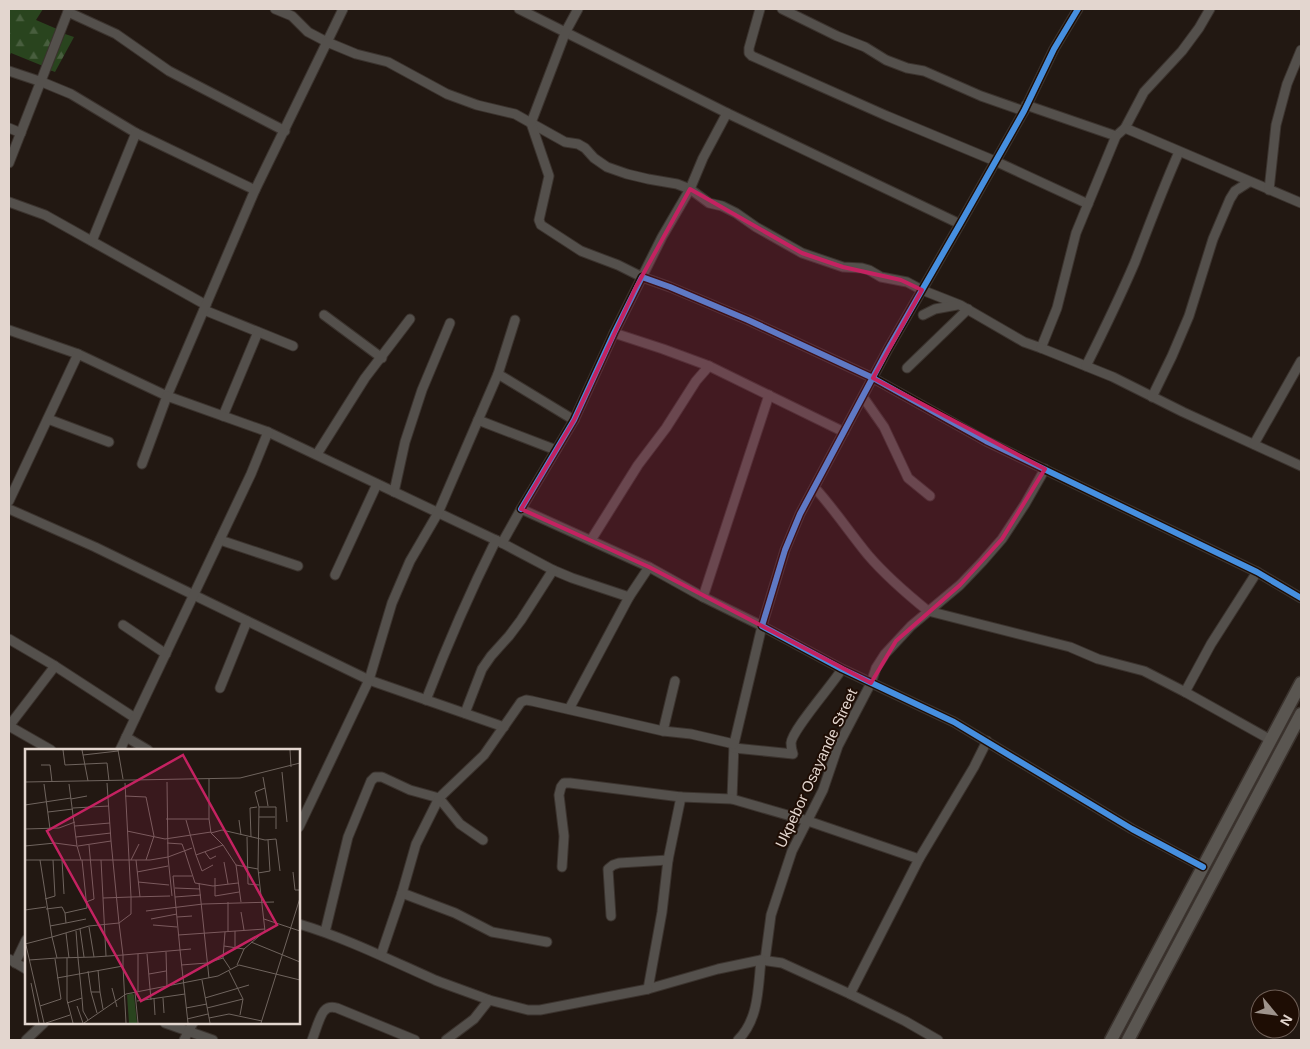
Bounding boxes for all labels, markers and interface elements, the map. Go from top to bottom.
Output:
street label: Ukpebor Osayande Street [772,685,861,850]
inset map [25,749,300,1024]
north arrow [1250,989,1300,1039]
text: N [1277,1012,1296,1029]

